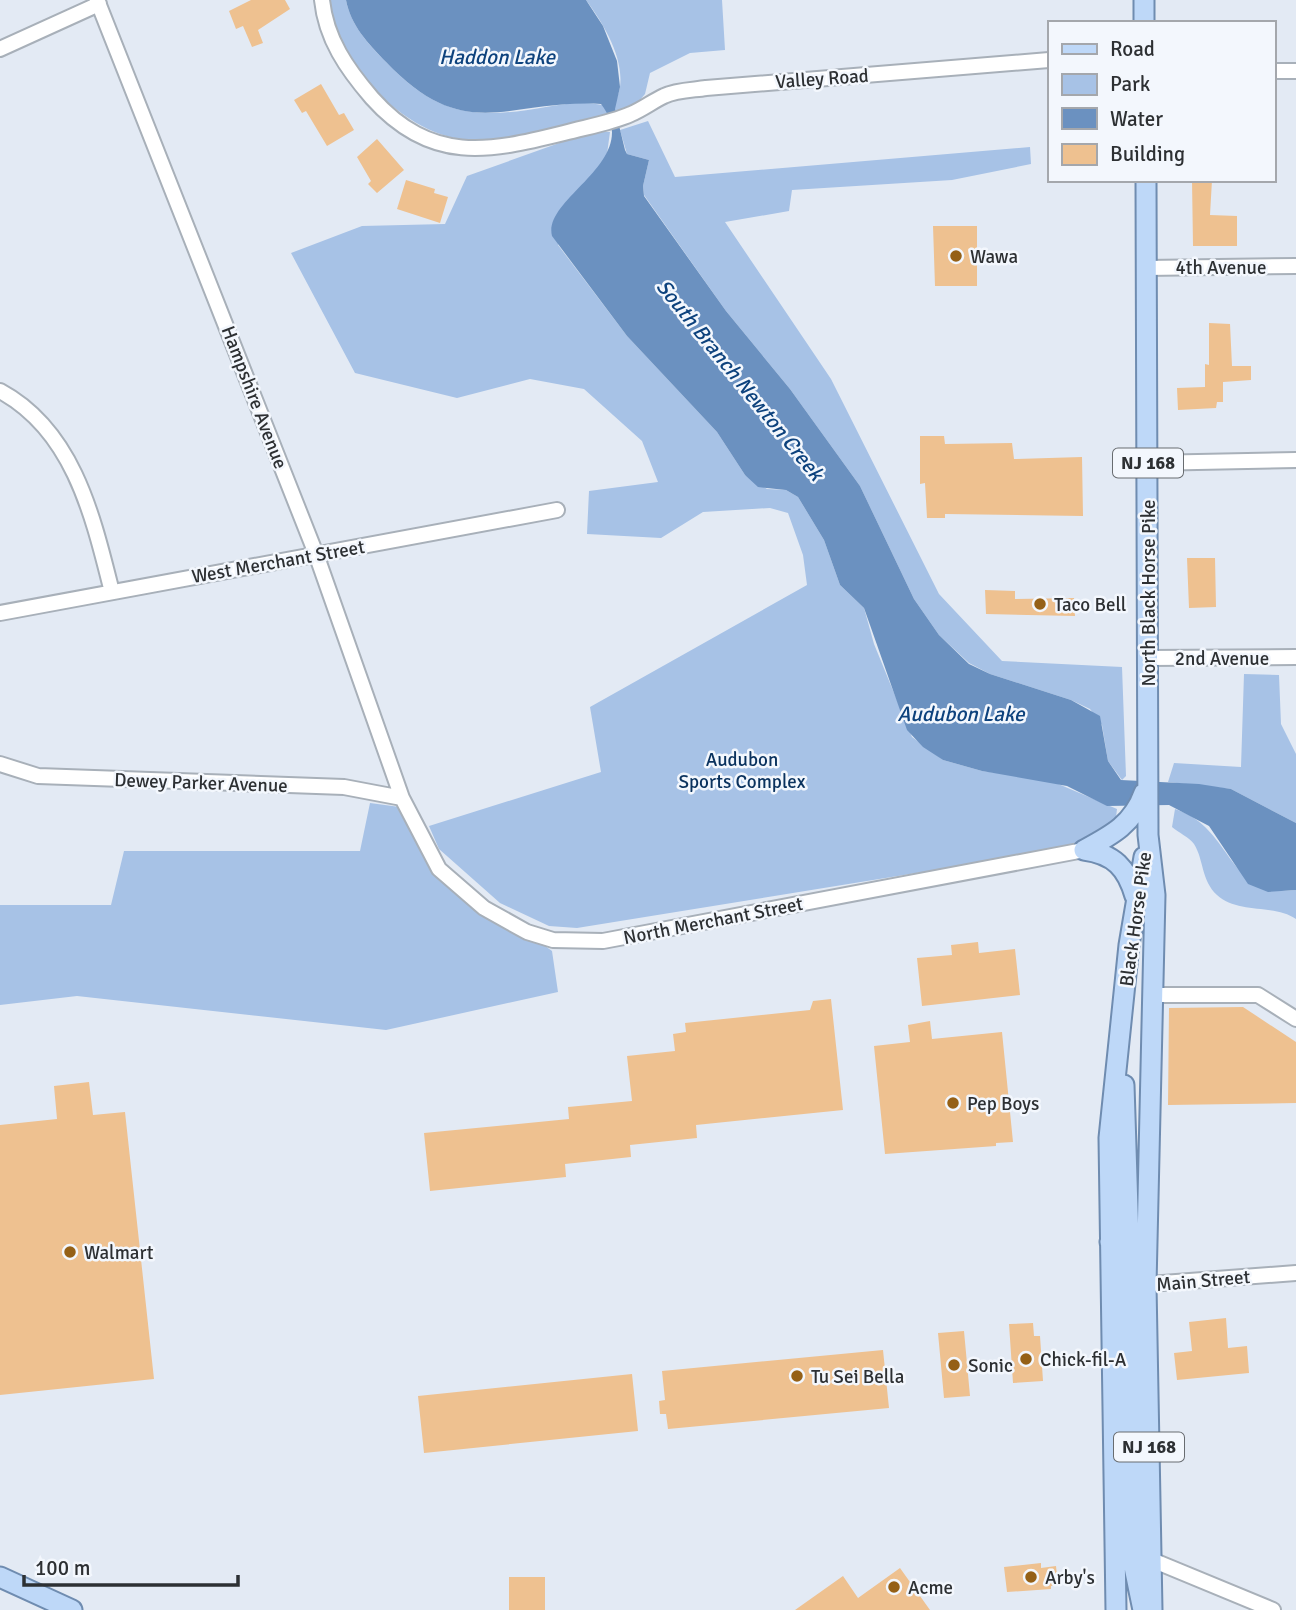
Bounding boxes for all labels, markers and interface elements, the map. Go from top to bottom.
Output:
legend [1048,21,1275,182]
text: Road [1110,36,1155,62]
water label: Haddon Lake [439,44,556,70]
street label: Valley Road [775,64,870,94]
text: Park [1110,71,1151,97]
text: Water [1110,106,1163,132]
text: Building [1110,141,1185,167]
place label: Wawa [970,245,1018,269]
marker: Wawa [948,248,964,264]
street label: 4th Avenue [1176,256,1266,280]
water label: South Branch Newton Creek [651,274,831,488]
street label: Hampshire Avenue [216,322,292,472]
road number: NJ 168 [1113,448,1183,477]
street label: North Black Horse Pike [1137,500,1161,686]
street label: West Merchant Street [190,535,367,589]
place label: Taco Bell [1054,593,1126,617]
marker: Taco Bell [1032,596,1048,612]
street label: 2nd Avenue [1175,647,1269,671]
water label: Audubon Lake [898,701,1026,727]
park label: Audubon Sports Complex [678,748,806,794]
street label: Dewey Parker Avenue [114,768,288,798]
street label: Black Horse Pike [1115,850,1157,988]
street label: North Merchant Street [621,892,805,950]
place label: Pep Boys [967,1092,1039,1116]
marker: Pep Boys [945,1095,961,1111]
place label: Walmart [84,1241,154,1265]
marker: Walmart [62,1244,78,1260]
street label: Main Street [1155,1265,1251,1297]
place label: Chick-fil-A [1040,1348,1127,1372]
marker: Chick-fil-A [1018,1351,1034,1367]
place label: Sonic [968,1354,1013,1378]
marker: Sonic [946,1357,962,1373]
place label: Tu Sei Bella [811,1365,904,1389]
marker: Tu Sei Bella [789,1368,805,1384]
road number: NJ 168 [1114,1432,1184,1462]
scale bar [24,1544,238,1588]
text: 100 m [35,1555,90,1581]
place label: Arby's [1045,1566,1095,1590]
marker: Arby's [1023,1569,1039,1585]
place label: Acme [908,1576,953,1600]
marker: Acme [886,1579,902,1595]

